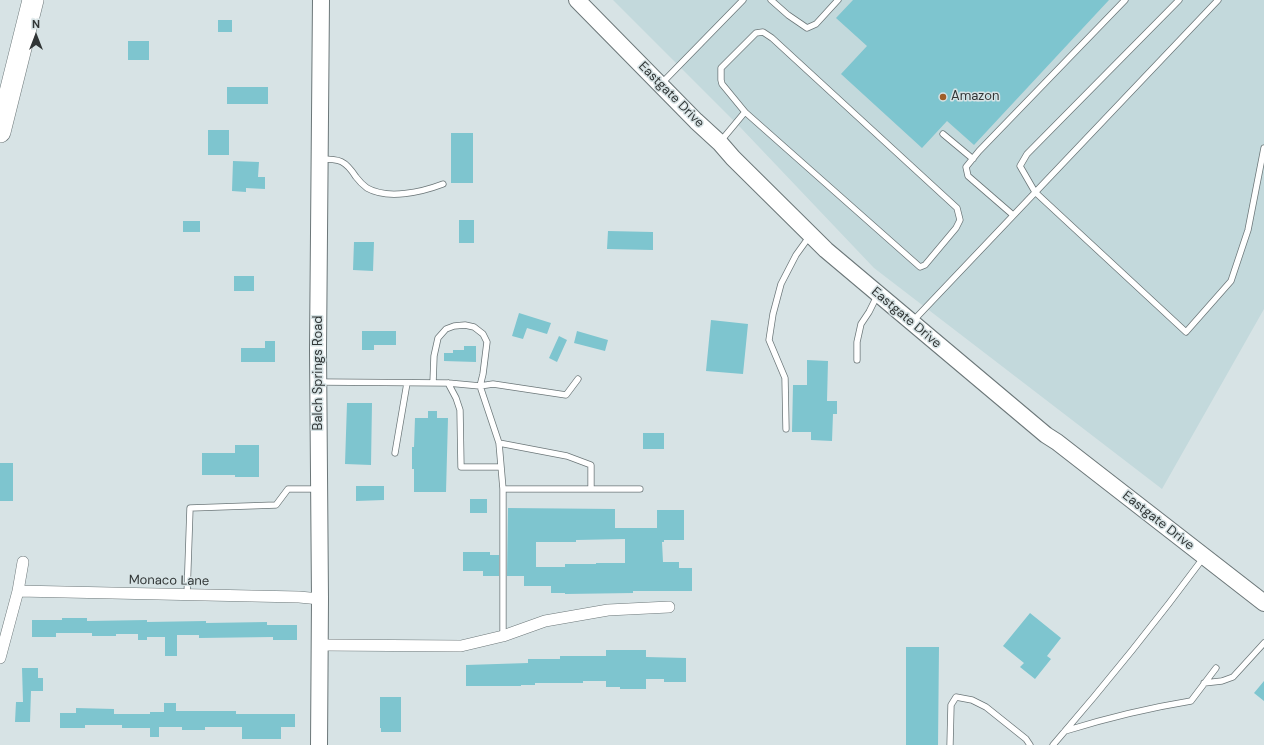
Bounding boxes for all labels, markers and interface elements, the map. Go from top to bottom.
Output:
north arrow [16,16,56,56]
text: N [32,17,40,31]
street label: Eastgate Drive [635,59,707,131]
place label: Amazon [951,89,999,105]
marker: Amazon [938,92,948,102]
street label: Eastgate Drive [868,284,944,352]
street label: Balch Springs Road [311,316,327,430]
street label: Eastgate Drive [1119,488,1197,554]
street label: Monaco Lane [129,572,209,590]

